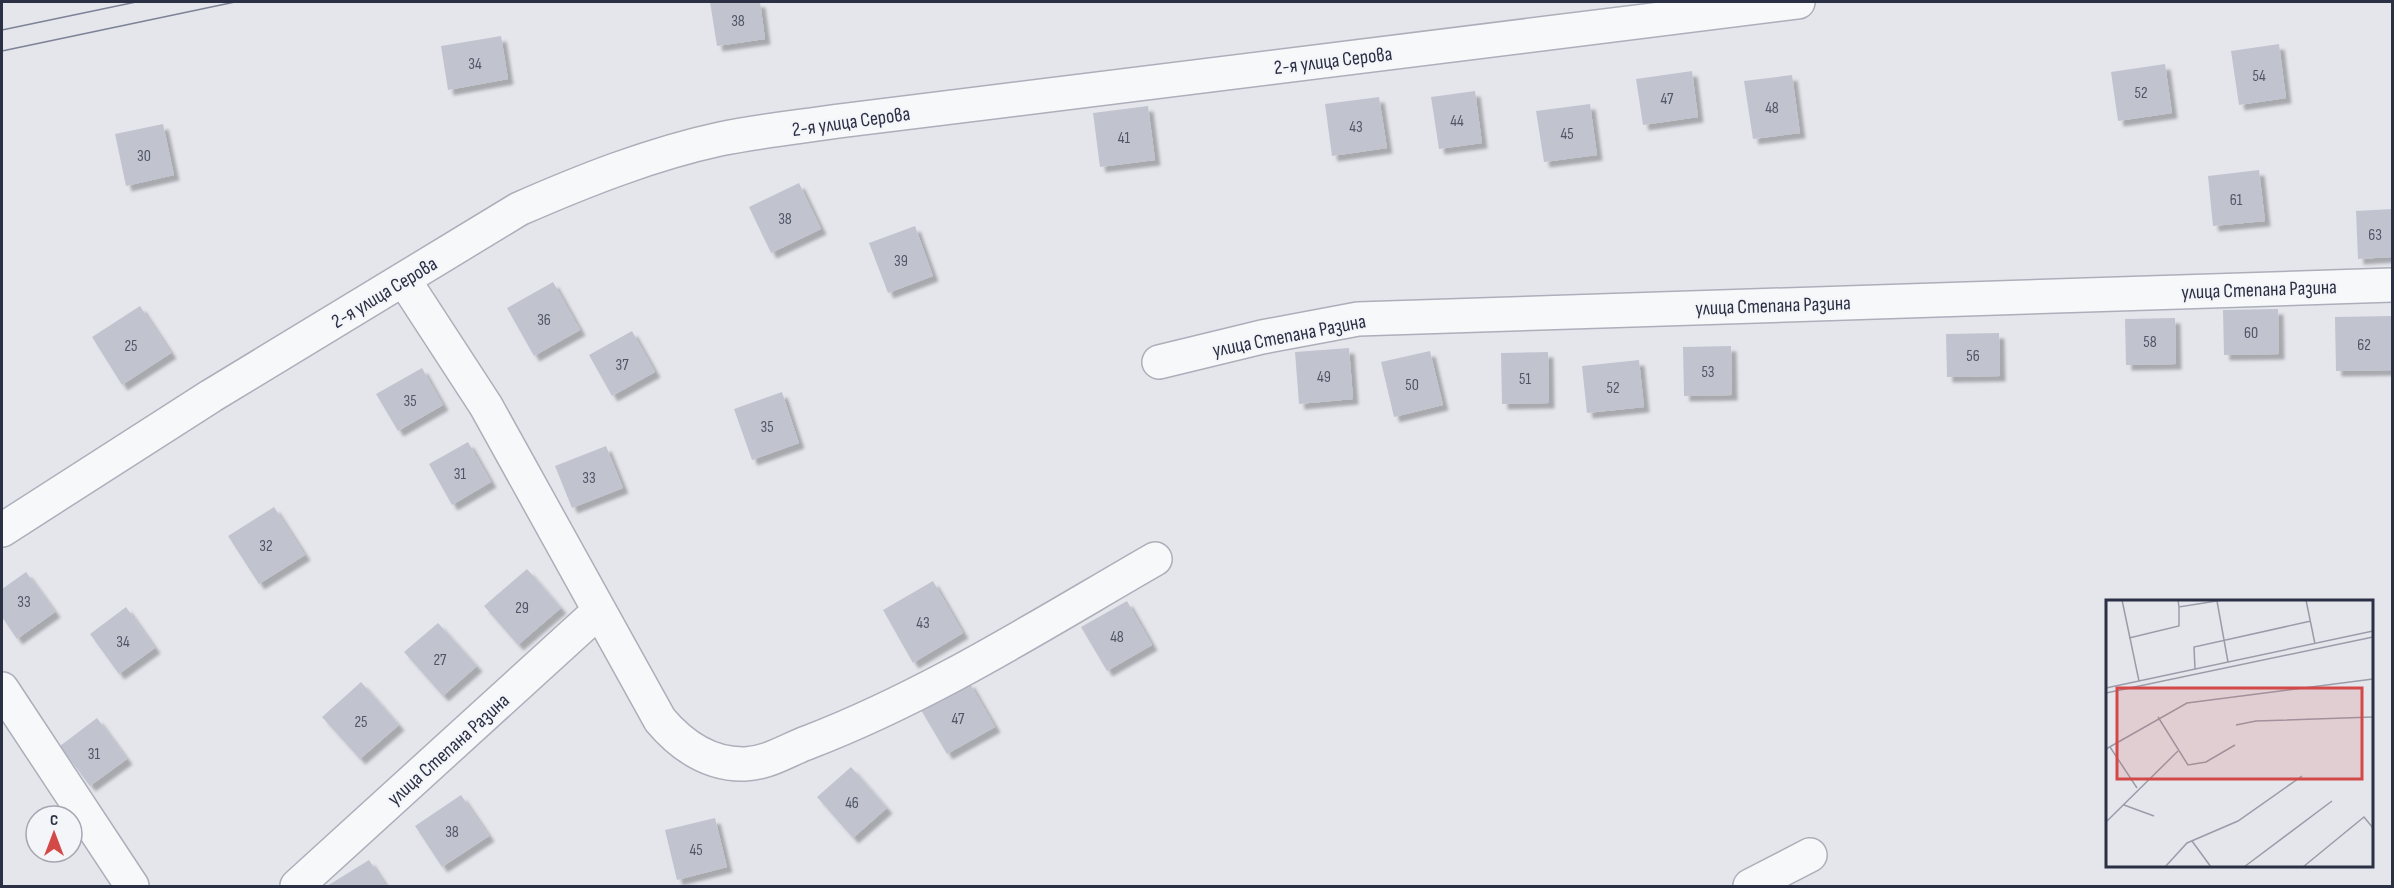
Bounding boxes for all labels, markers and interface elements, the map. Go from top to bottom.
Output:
house number: 38 [731,12,745,31]
street label: 2-я улица Серова [1273,42,1394,80]
house number: 34 [468,55,482,74]
house number: 54 [2252,67,2266,86]
house number: 52 [2134,84,2148,103]
house number: 47 [1661,90,1674,109]
house number: 48 [1765,99,1779,118]
street label: 2-я улица Серова [791,102,912,142]
house number: 44 [1450,112,1464,131]
house number: 43 [1349,118,1363,137]
house number: 45 [1560,125,1574,144]
house number: 41 [1118,129,1131,148]
house number: 30 [137,147,151,166]
house number: 61 [2230,191,2243,210]
house number: 38 [778,210,792,229]
house number: 63 [2368,226,2382,245]
street label: 2-я улица Серова [327,252,442,334]
house number: 39 [894,252,908,271]
street label: улица Степана Разина [2181,275,2337,305]
street label: улица Степана Разина [1695,291,1851,321]
street label: улица Степана Разина [1210,309,1368,363]
house number: 36 [537,311,551,330]
house number: 60 [2244,324,2258,343]
house number: 58 [2143,333,2157,352]
house number: 62 [2357,336,2371,355]
house number: 25 [124,337,138,356]
house number: 56 [1966,347,1980,366]
house number: 37 [615,356,629,375]
house number: 53 [1701,363,1715,382]
house number: 49 [1317,368,1331,387]
house number: 51 [1519,370,1531,389]
house number: 50 [1405,376,1419,395]
house number: 52 [1606,379,1620,398]
house number: 35 [403,392,417,411]
house number: 35 [760,418,774,437]
house number: 31 [454,465,467,484]
house number: 33 [582,469,596,488]
house number: 32 [259,537,273,556]
house number: 33 [17,593,31,612]
house number: 29 [515,599,529,618]
inset map [2106,600,2373,867]
house number: 43 [916,614,930,633]
house number: 48 [1110,628,1124,647]
house number: 34 [116,633,130,652]
house number: 27 [433,651,447,670]
street label: улица Степана Разина [383,689,515,811]
house number: 47 [952,710,965,729]
house number: 25 [354,713,368,732]
house number: 31 [88,745,101,764]
house number: 46 [845,794,859,813]
north arrow [24,804,84,864]
text: С [50,811,58,830]
house number: 38 [445,823,459,842]
house number: 45 [689,841,703,860]

